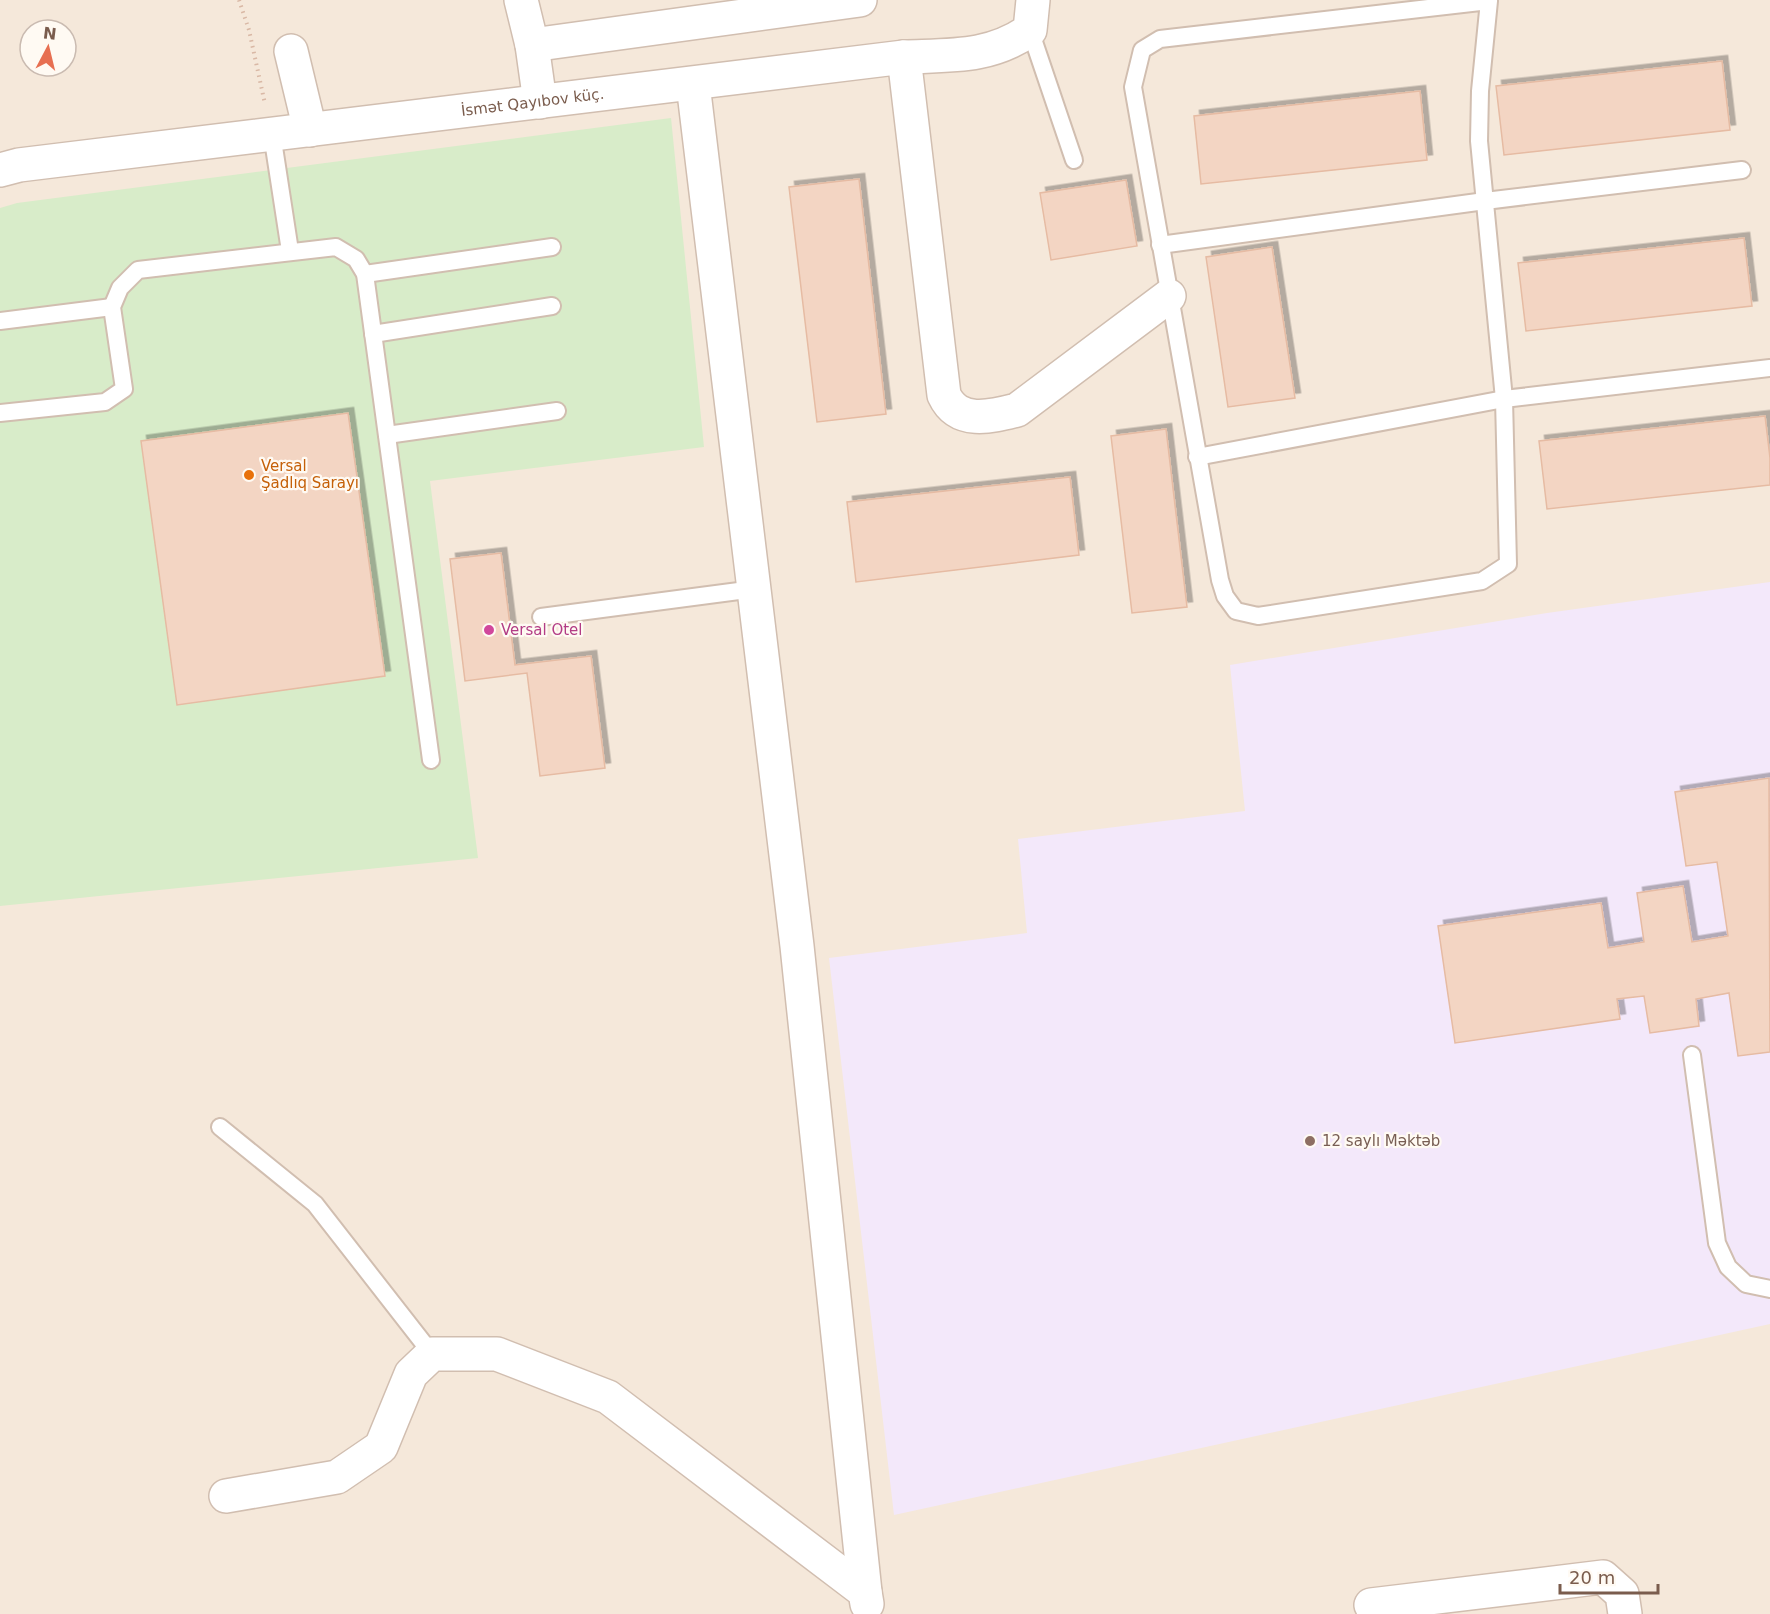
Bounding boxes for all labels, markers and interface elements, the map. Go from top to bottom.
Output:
north arrow [18,18,78,78]
text: N [42,23,58,44]
street label: İsmət Qayıbov küç. [460,85,605,120]
place label: Versal Şadlıq Sarayı [261,457,359,492]
marker: Versal Şadlıq Sarayı [242,468,256,482]
place label: Versal Otel [501,621,583,639]
marker: Versal Otel [482,623,496,637]
place label: 12 saylı Məktəb [1322,1132,1440,1150]
marker: 12 saylı Məktəb [1303,1134,1317,1148]
scale bar [1560,1557,1658,1595]
text: 20 m [1569,1567,1615,1588]

